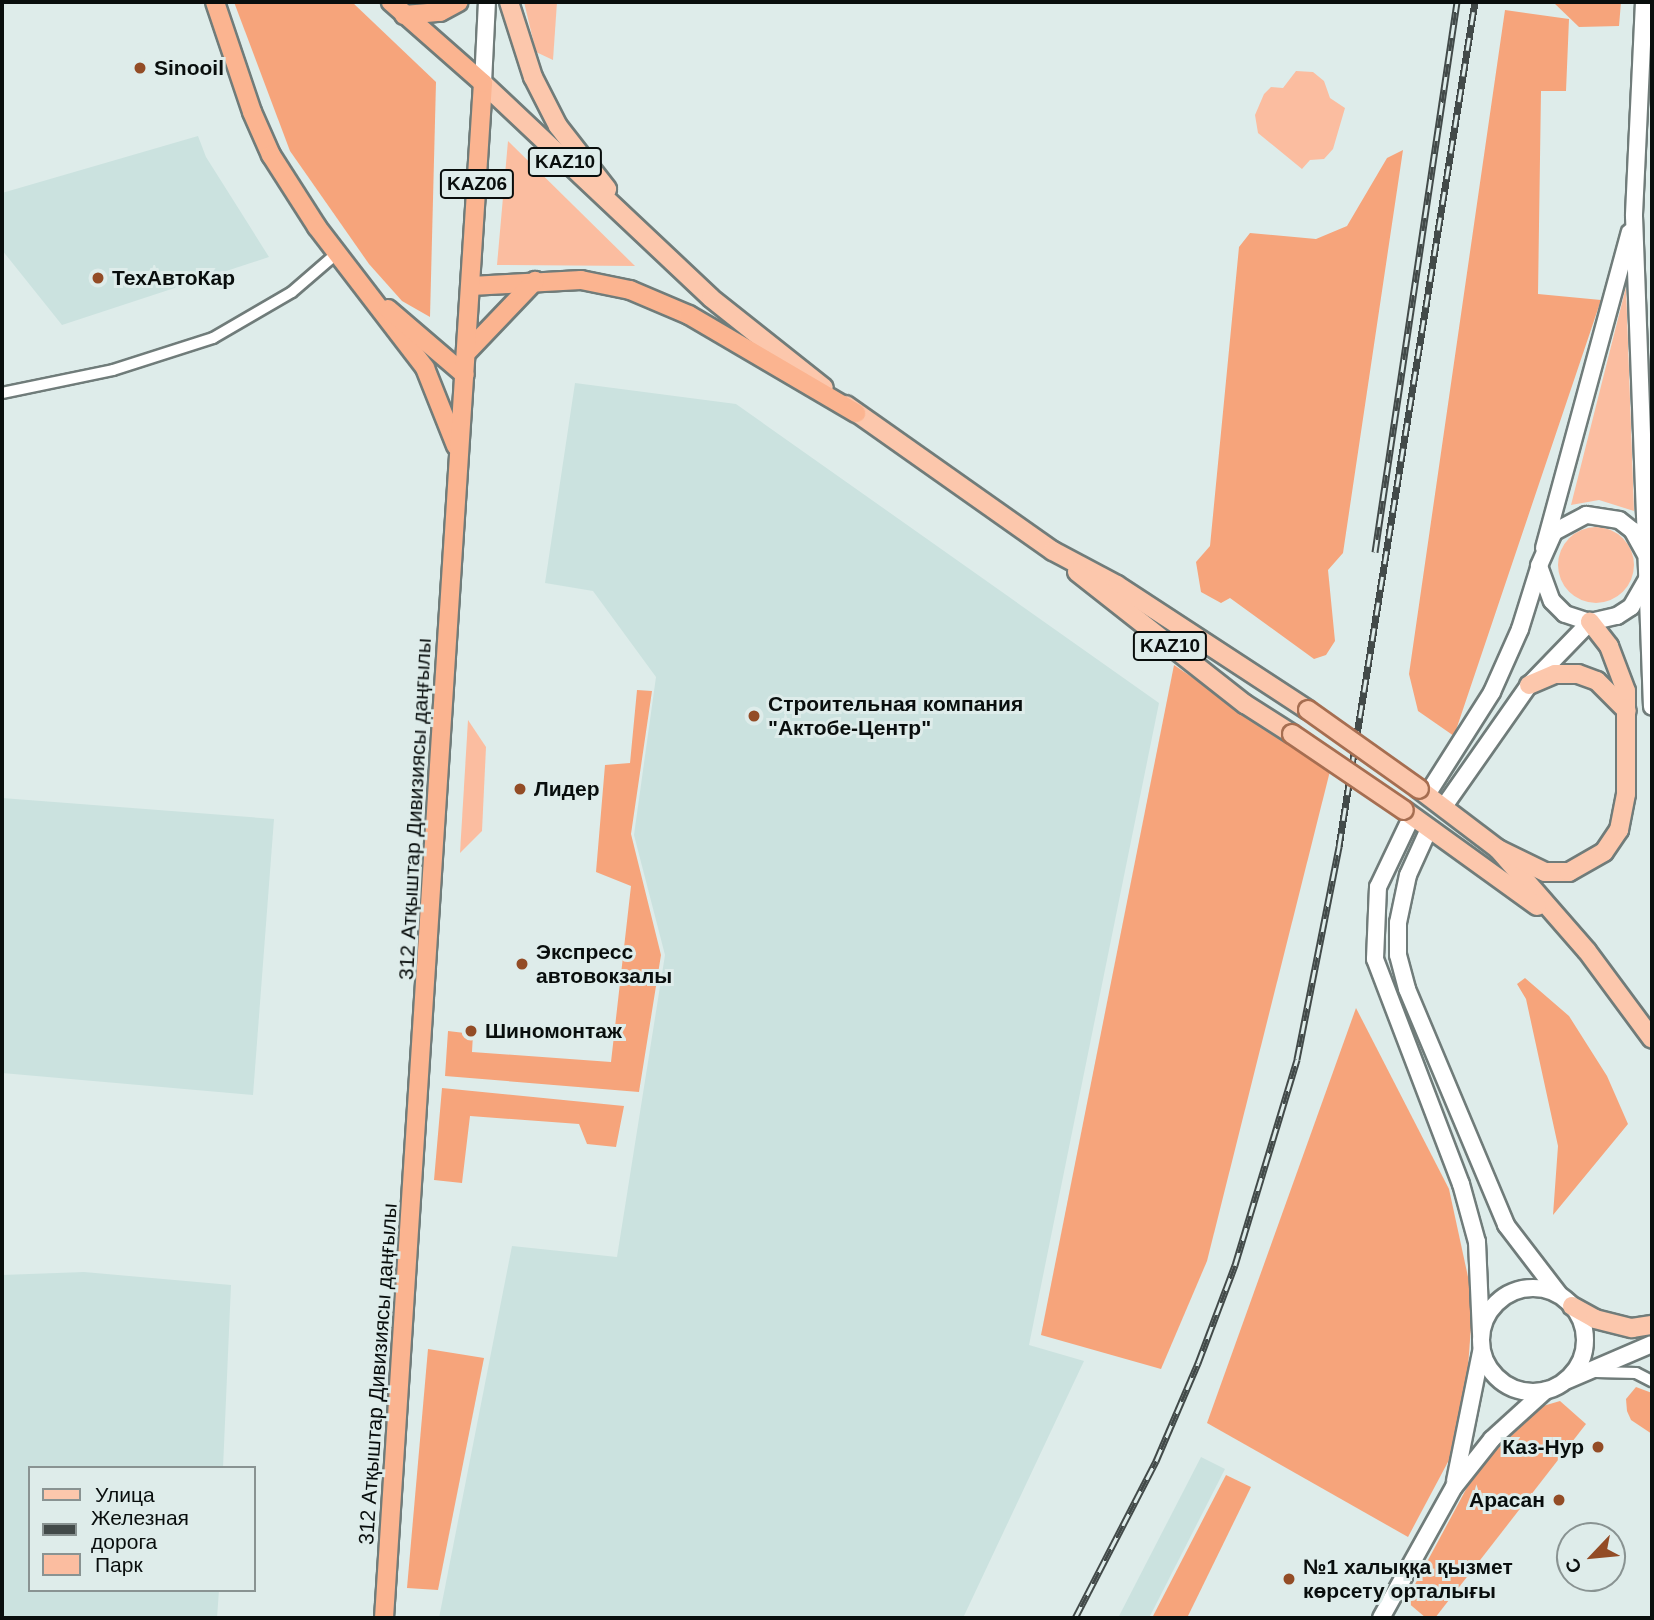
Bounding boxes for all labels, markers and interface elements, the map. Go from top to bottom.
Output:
place label: Sinooil [154,55,224,81]
marker: Sinooil [132,60,148,76]
road number: KAZ10 [526,146,604,178]
road number: KАZ06 [438,168,516,200]
place label: ТехАвтоКар [112,265,235,291]
marker: ТехАвтоКар [90,270,106,286]
road number: KAZ10 [1132,631,1208,662]
street label: 312 Атқыштар Дивизиясы даңғылы [393,637,437,981]
place label: Строительная компания "Актобе-Центр" [768,691,1023,741]
marker: Строительная компания "Актобе-Центр" [746,708,762,724]
place label: Лидер [534,776,599,802]
marker: Лидер [512,781,528,797]
place label: Экспресс автовокзалы [536,939,672,989]
marker: Экспресс автовокзалы [514,956,530,972]
place label: Шиномонтаж [485,1018,622,1044]
marker: Шиномонтаж [463,1023,479,1039]
street label: 312 Атқыштар Дивизиясы даңғылы [353,1202,403,1546]
place label: Каз-Нур [1502,1434,1584,1460]
marker: Каз-Нур [1590,1439,1606,1455]
legend [28,1466,256,1592]
text: Улица [95,1483,155,1506]
place label: Арасан [1469,1487,1545,1513]
marker: Арасан [1551,1492,1567,1508]
text: Железная дорога [91,1506,189,1553]
north arrow [1556,1522,1626,1592]
text: Парк [95,1553,143,1576]
place label: №1 халыққа қызмет көрсету орталығы [1303,1554,1513,1604]
text: С [1561,1555,1586,1576]
marker: №1 халыққа қызмет көрсету орталығы [1281,1571,1297,1587]

